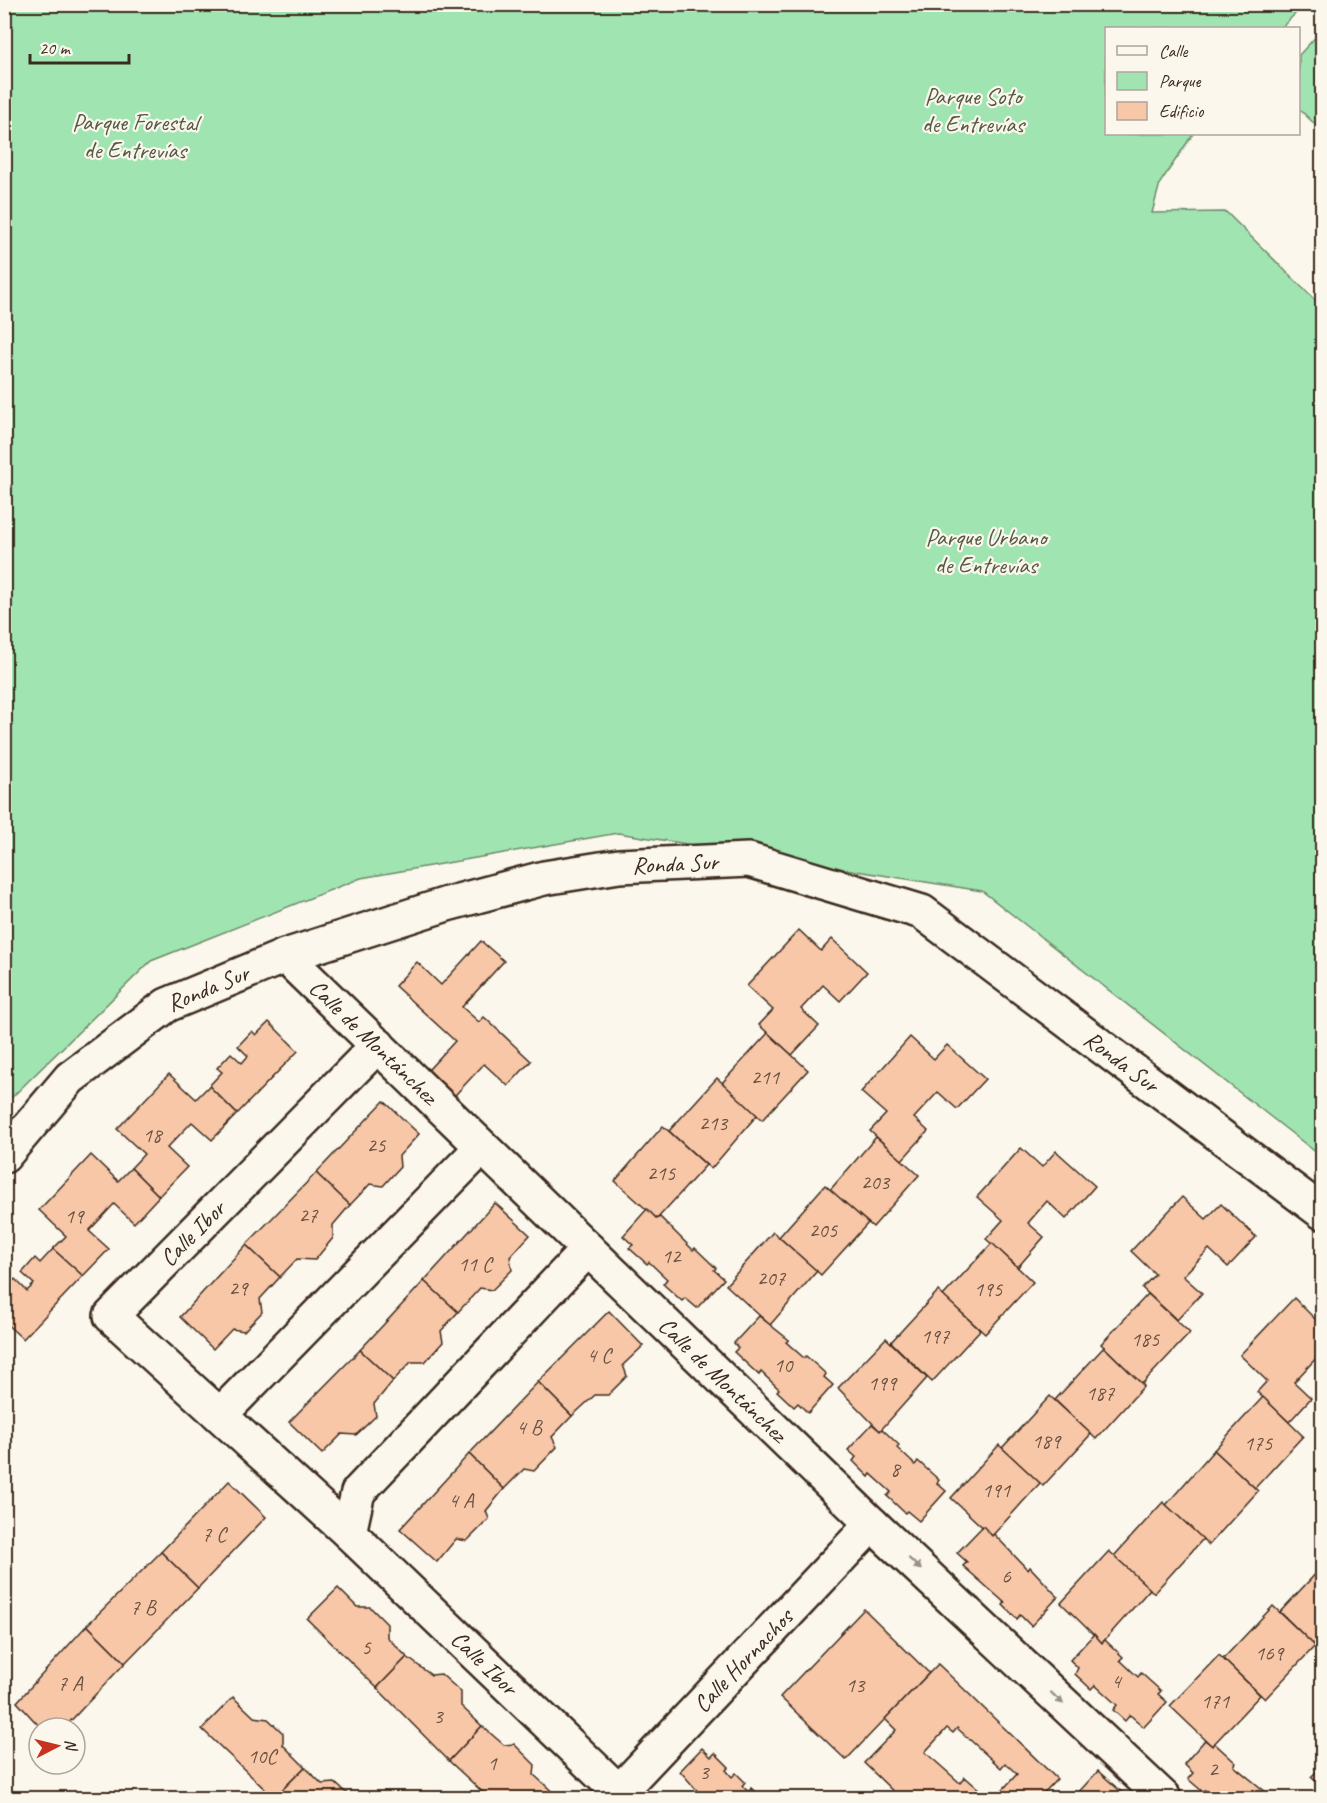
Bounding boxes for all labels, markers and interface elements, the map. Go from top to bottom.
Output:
scale bar [30,27,129,65]
legend [1105,27,1300,135]
text: 20 m [39,37,72,59]
text: Calle [1159,40,1188,62]
text: Parque [1159,70,1201,92]
park label: Parque Soto de Entrevías [922,81,1027,139]
text: Edificio [1159,100,1205,122]
park label: Parque Forestal de Entrevías [72,107,202,165]
park label: Parque Urbano de Entrevías [925,522,1049,580]
street label: Ronda Sur [631,846,721,880]
street label: Ronda Sur [163,957,256,1018]
street label: Calle de Montánchez [303,973,446,1112]
street label: Ronda Sur [1078,1024,1167,1101]
house number: 211 [751,1064,781,1090]
house number: 213 [699,1110,729,1136]
house number: 18 [143,1122,164,1148]
house number: 25 [367,1132,387,1158]
house number: 215 [647,1160,677,1186]
house number: 203 [861,1169,891,1195]
street label: Calle Ibor [153,1192,233,1273]
house number: 27 [299,1202,319,1228]
house number: 19 [65,1203,85,1229]
house number: 205 [809,1217,839,1243]
house number: 12 [662,1243,682,1269]
house number: 11 C [458,1251,494,1277]
house number: 207 [757,1265,787,1291]
house number: 29 [229,1275,249,1301]
house number: 195 [974,1276,1004,1302]
street label: Calle de Montánchez [652,1311,795,1450]
house number: 197 [921,1323,951,1349]
house number: 185 [1131,1326,1161,1352]
house number: 4 C [587,1342,613,1368]
house number: 10 [774,1352,794,1378]
house number: 199 [868,1370,898,1396]
house number: 187 [1086,1380,1116,1406]
house number: 4 B [516,1414,544,1440]
house number: 189 [1032,1428,1062,1454]
house number: 175 [1244,1430,1274,1456]
house number: 8 [890,1456,902,1482]
house number: 191 [982,1477,1012,1503]
house number: 4 A [448,1487,475,1513]
house number: 7 C [202,1521,228,1547]
one-way arrow [907,1557,921,1571]
house number: 6 [1001,1563,1011,1589]
house number: 7 B [130,1594,158,1620]
street label: Calle Hornachos [687,1600,801,1719]
street label: Calle Ibor [445,1624,525,1703]
house number: 5 [361,1634,372,1660]
house number: 169 [1255,1640,1285,1666]
house number: 4 [1111,1668,1123,1694]
house number: 7 A [57,1670,84,1696]
house number: 13 [846,1672,866,1698]
house number: 171 [1201,1688,1231,1714]
one-way arrow [1049,1691,1064,1705]
house number: 3 [433,1703,444,1729]
north arrow [27,1716,87,1776]
text: N [60,1738,82,1753]
house number: 10C [248,1743,278,1769]
house number: 1 [487,1750,498,1776]
house number: 2 [1208,1756,1219,1782]
house number: 3 [699,1759,710,1785]

